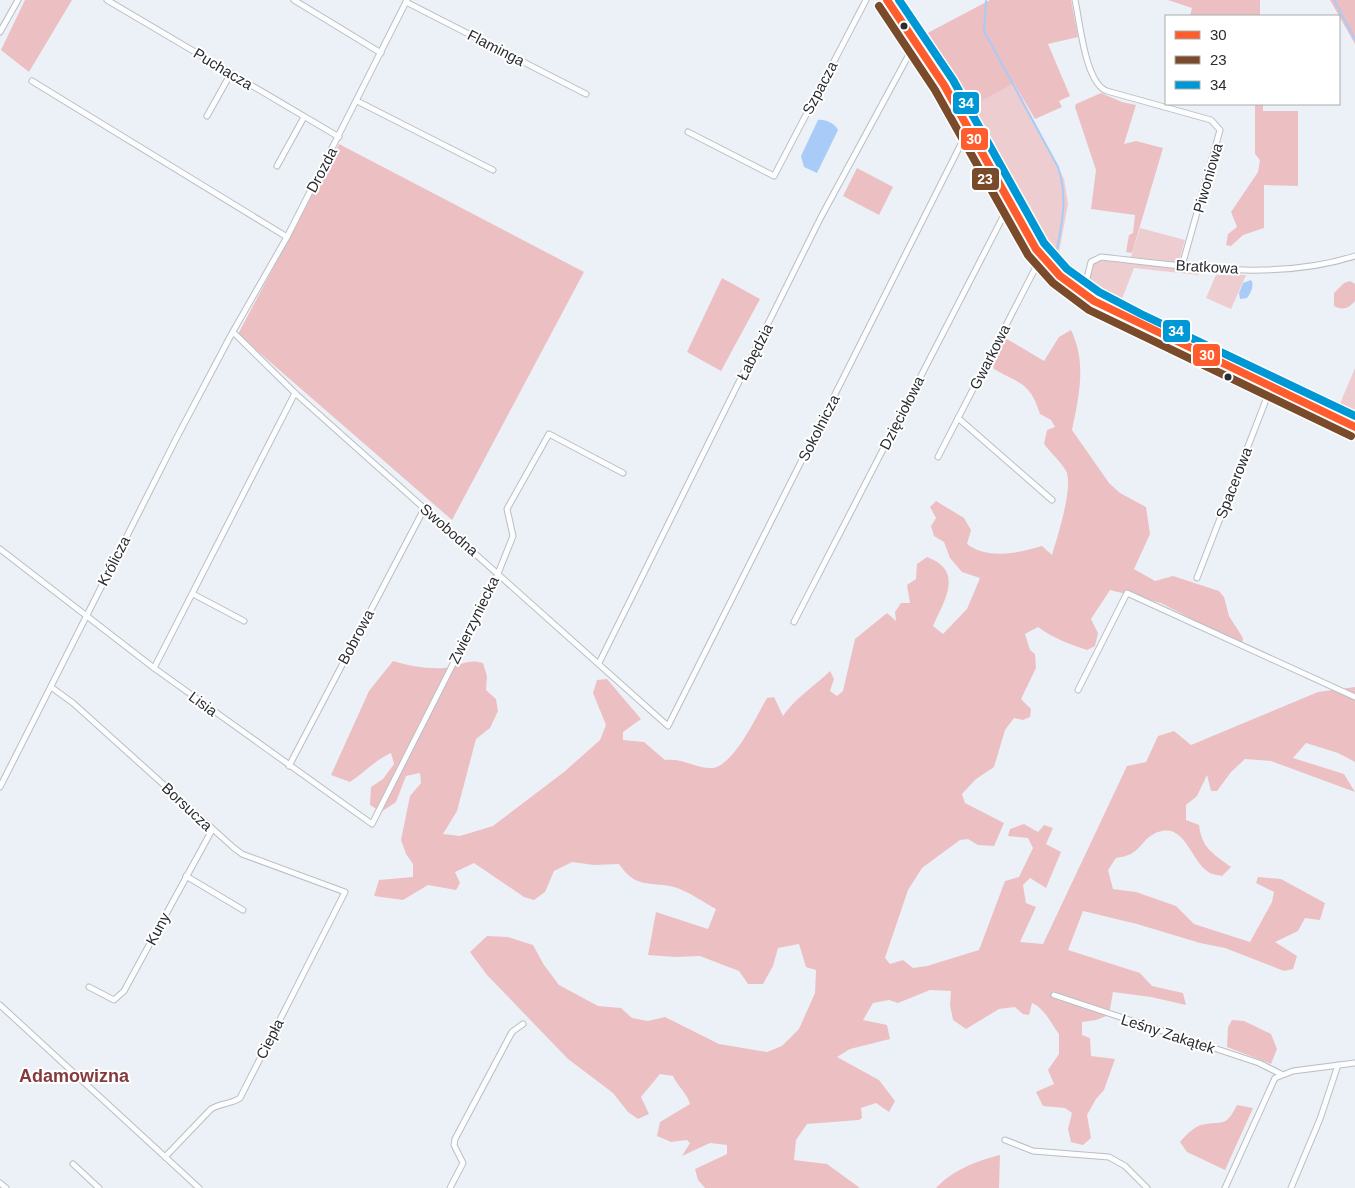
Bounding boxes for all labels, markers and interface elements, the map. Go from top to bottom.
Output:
legend [1165,15,1340,105]
unlabelled marker [899,21,909,31]
street label: Flaminga [465,26,528,69]
text: 30 [1210,26,1227,43]
street label: Puchacza [191,44,256,93]
text: 23 [1210,51,1227,68]
street label: Szpacza [799,58,841,117]
text: 34 [1210,76,1227,93]
line badge: 34 [952,91,980,115]
text: 34 [958,95,974,111]
line badge: 30 [960,127,989,151]
text: 30 [966,131,982,147]
street label: Piwoniowa [1189,140,1226,215]
street label: Drozda [303,144,341,195]
line badge: 23 [971,167,1000,191]
text: 23 [977,171,993,187]
street label: Bratkowa [1175,256,1239,277]
line badge: 34 [1162,319,1191,343]
street label: Łabędzia [733,320,776,383]
street label: Gwarkowa [966,321,1014,392]
text: 34 [1168,323,1184,339]
line badge: 30 [1192,343,1221,367]
text: 30 [1199,347,1215,363]
unlabelled marker [1223,372,1233,382]
street label: Dzięciołowa [876,373,928,452]
street label: Sokolnicza [795,391,843,464]
street label: Spacerowa [1212,444,1255,521]
street label: Swobodna [417,500,482,560]
street label: Królicza [94,533,134,588]
street label: Zwierzyniecka [445,573,502,666]
street label: Bobrowa [334,606,377,667]
street label: Lisia [186,688,221,720]
street label: Borsucza [159,779,216,835]
street label: Kuny [142,909,173,948]
street label: Leśny Zakątek [1119,1010,1218,1057]
street label: Ciepła [252,1015,287,1062]
district label: Adamowizna [19,1066,130,1086]

